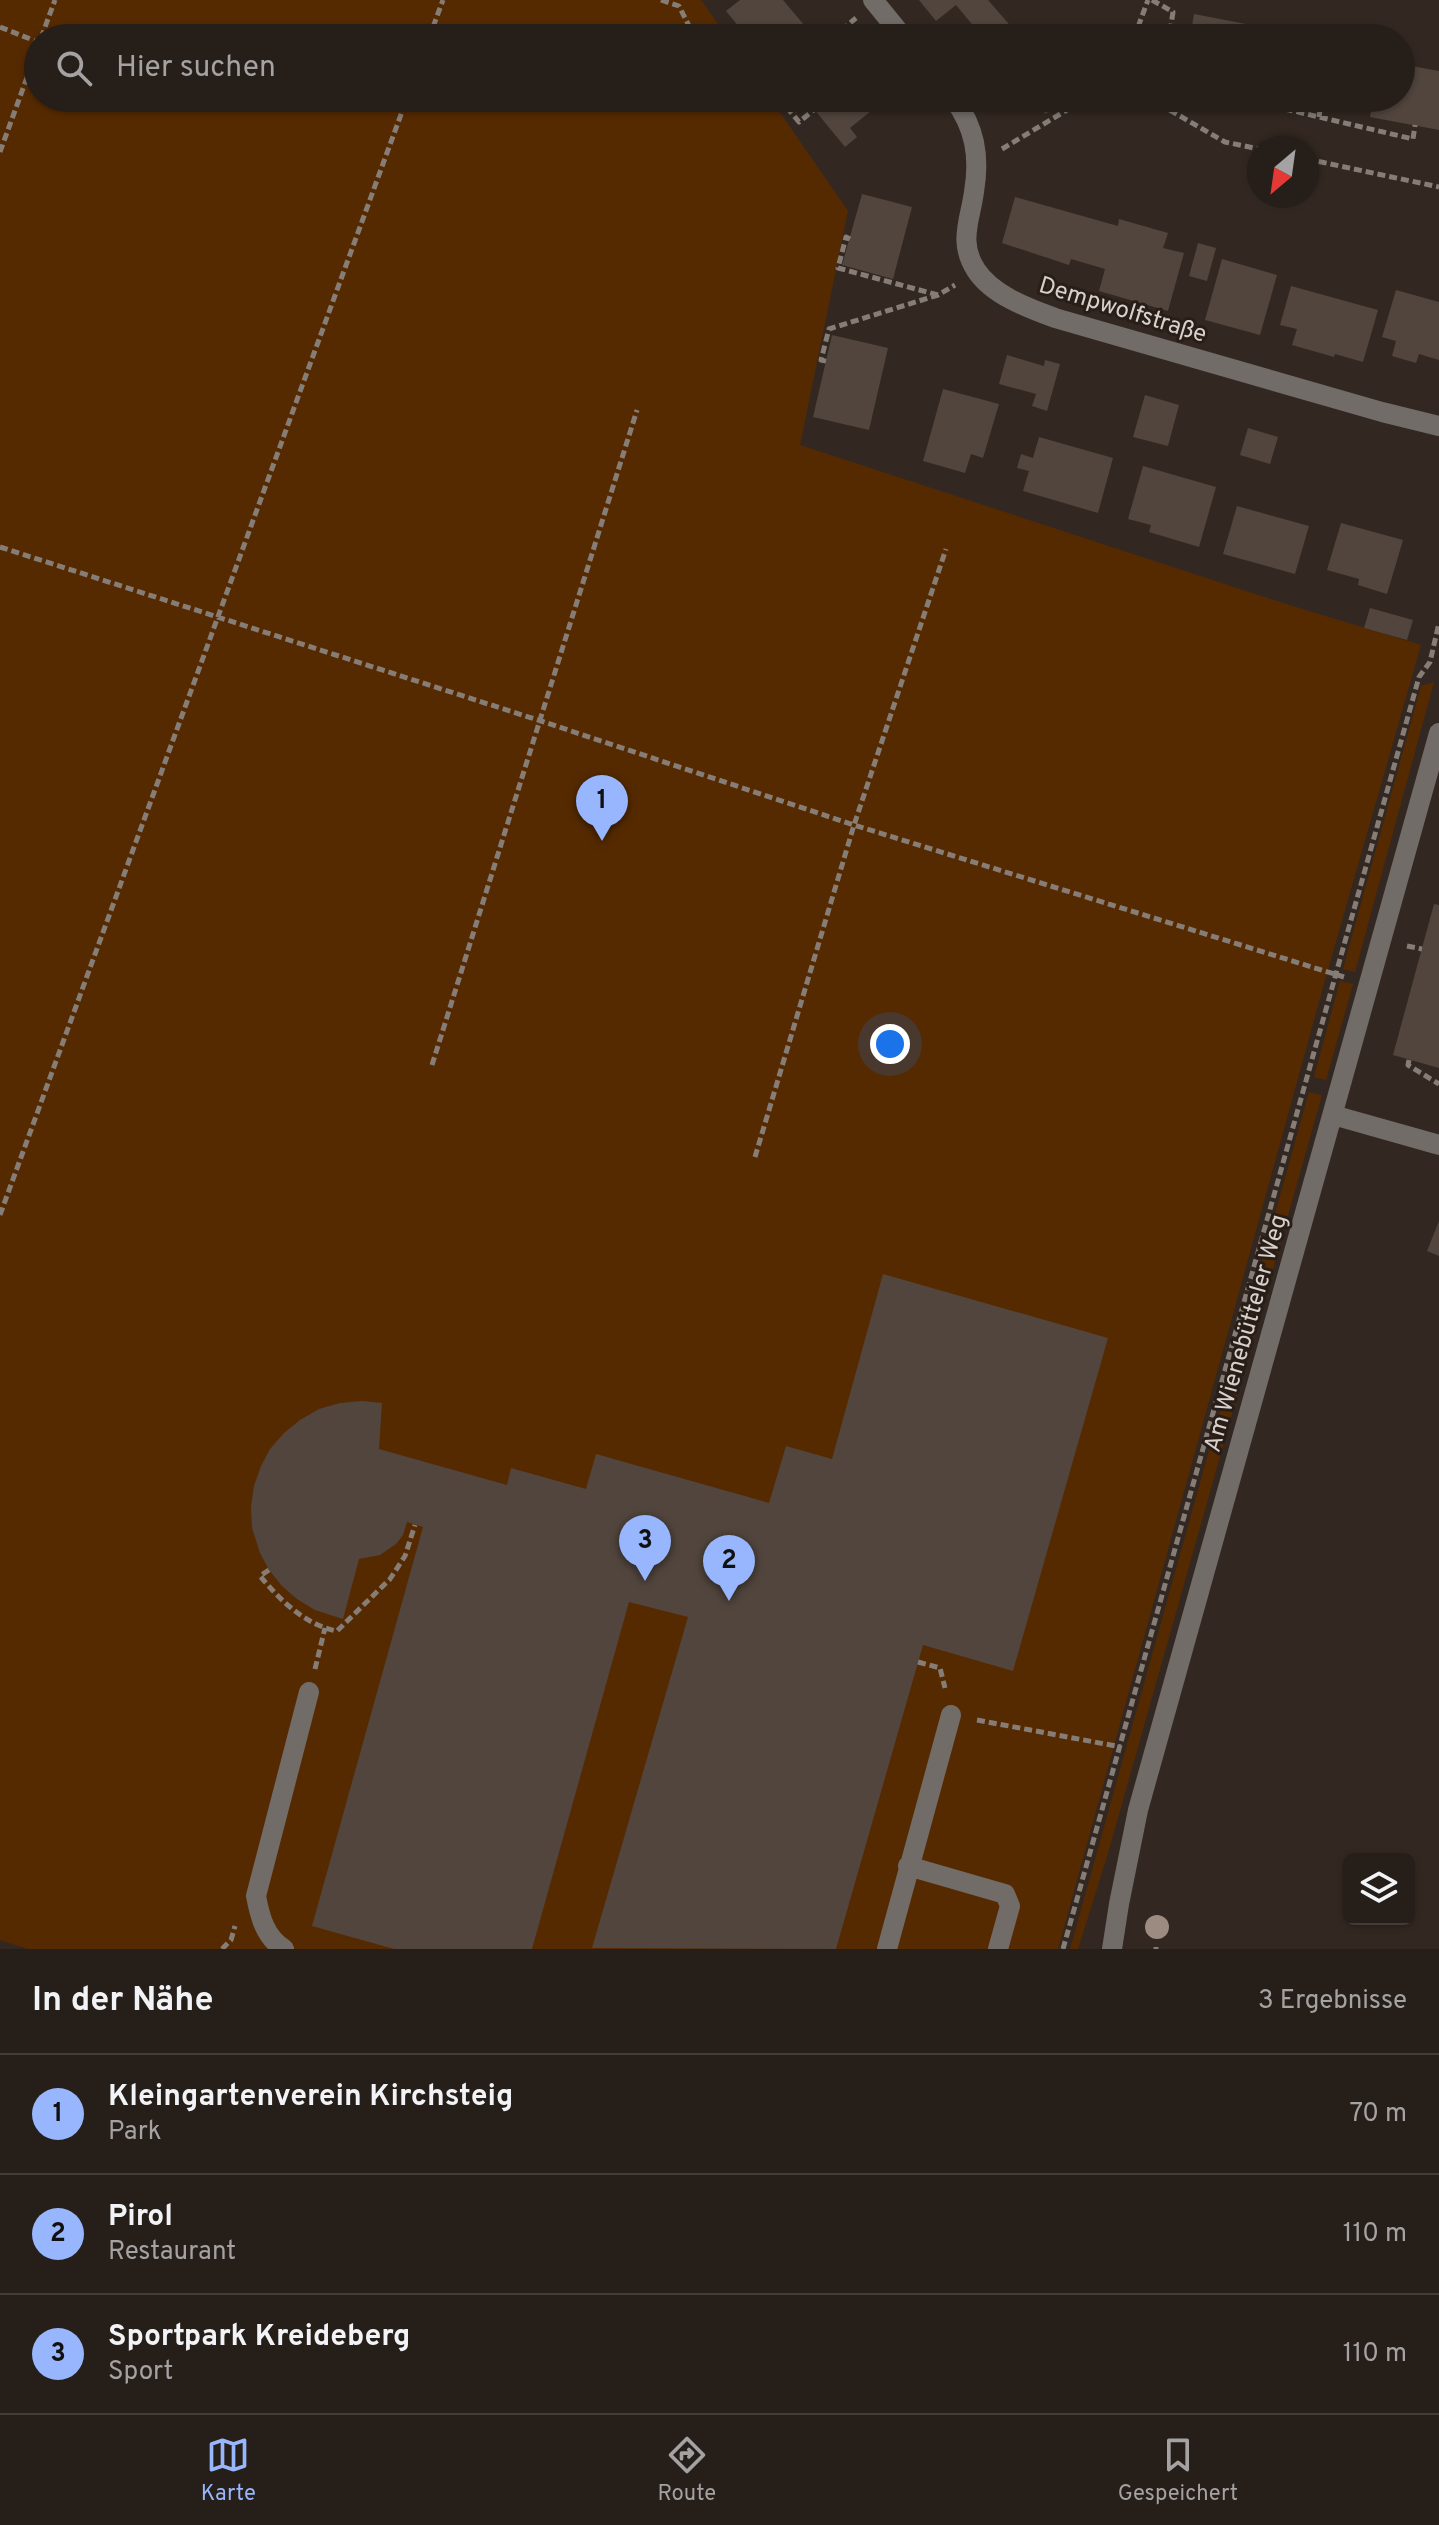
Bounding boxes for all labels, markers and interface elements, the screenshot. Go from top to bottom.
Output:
search box [24,24,1415,112]
icon: search [52,46,96,90]
text: Hier suchen [116,50,276,87]
north arrow [1247,136,1319,208]
street label: Dempwolfstraße [1035,271,1210,351]
pin: 1 [576,775,628,841]
your location [870,1024,910,1064]
street label: Am Wienebütteler Weg [1199,1211,1295,1456]
pin: 3 [619,1515,671,1581]
pin: 2 [703,1535,755,1601]
map controls [1343,1853,1415,1925]
button: layers [1343,1853,1415,1925]
text: In der Nähe [32,1980,214,2023]
text: 3 Ergebnisse [1258,1985,1407,2018]
text: Kleingartenverein Kirchsteig [108,2079,513,2116]
text: 1 [53,2098,63,2131]
text: 70 m [1349,2098,1407,2131]
text: Park [108,2116,162,2149]
text: Pirol [108,2199,173,2236]
text: 2 [50,2218,66,2251]
text: 110 m [1343,2218,1407,2251]
text: Restaurant [108,2236,236,2269]
text: Sportpark Kreideberg [108,2319,410,2356]
text: 3 [50,2338,66,2371]
text: 110 m [1343,2338,1407,2371]
text: Sport [108,2356,173,2389]
tab: Karte [201,2433,256,2508]
tab: Route [657,2433,716,2508]
tab: Gespeichert [1118,2433,1238,2508]

